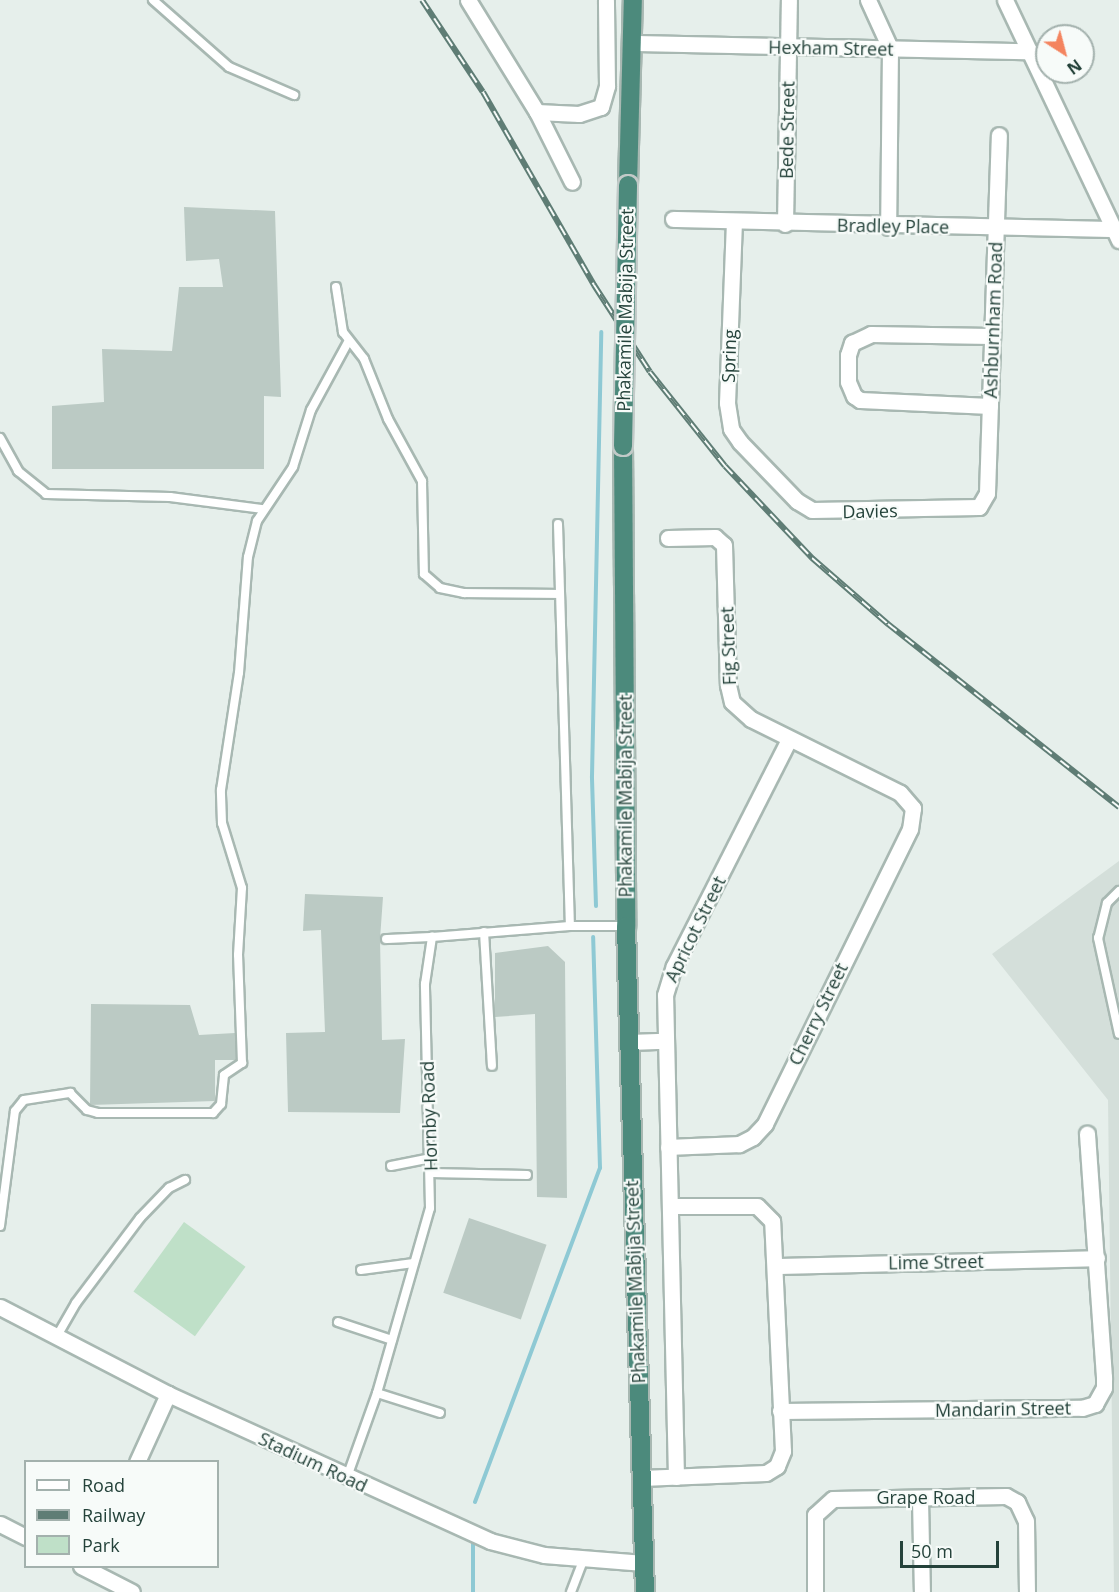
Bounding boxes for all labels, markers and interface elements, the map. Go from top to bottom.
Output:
north arrow [1035,24,1095,84]
street label: Hexham Street [768,36,894,60]
text: N [1063,54,1086,80]
street label: Bede Street [775,81,799,179]
street label: Phakamile Mabija Street [612,208,638,412]
street label: Bradley Place [837,214,949,238]
street label: Ashburnham Road [979,241,1007,399]
street label: Spring [717,329,741,383]
street label: Davies [842,500,898,522]
street label: Fig Street [716,606,740,686]
street label: Phakamile Mabija Street [614,694,636,898]
street label: Apricot Street [660,873,730,985]
street label: Cherry Street [784,959,852,1069]
street label: Hornby Road [416,1061,442,1171]
street label: Phakamile Mabija Street [621,1180,649,1384]
street label: Lime Street [888,1250,984,1274]
street label: Mandarin Street [935,1397,1071,1421]
street label: Stadium Road [255,1427,371,1497]
legend [24,1460,219,1568]
text: Road [82,1473,125,1497]
street label: Grape Road [876,1486,976,1508]
text: Railway [82,1503,145,1527]
scale bar [903,1529,1002,1567]
text: Park [82,1533,120,1557]
text: 50 m [911,1539,953,1563]

